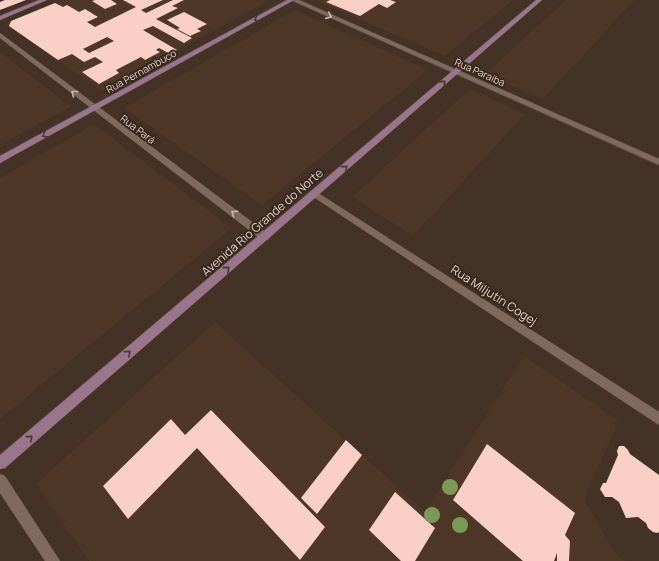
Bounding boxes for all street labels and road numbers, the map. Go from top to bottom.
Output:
street label: Rua Pernambuco [103,46,179,96]
street label: Rua Paraiba [453,55,507,89]
street label: Rua Pará [118,111,158,147]
street label: Avenida Rio Grande do Norte [197,164,327,280]
street label: Rua Miljutin Cogej [448,261,540,329]

